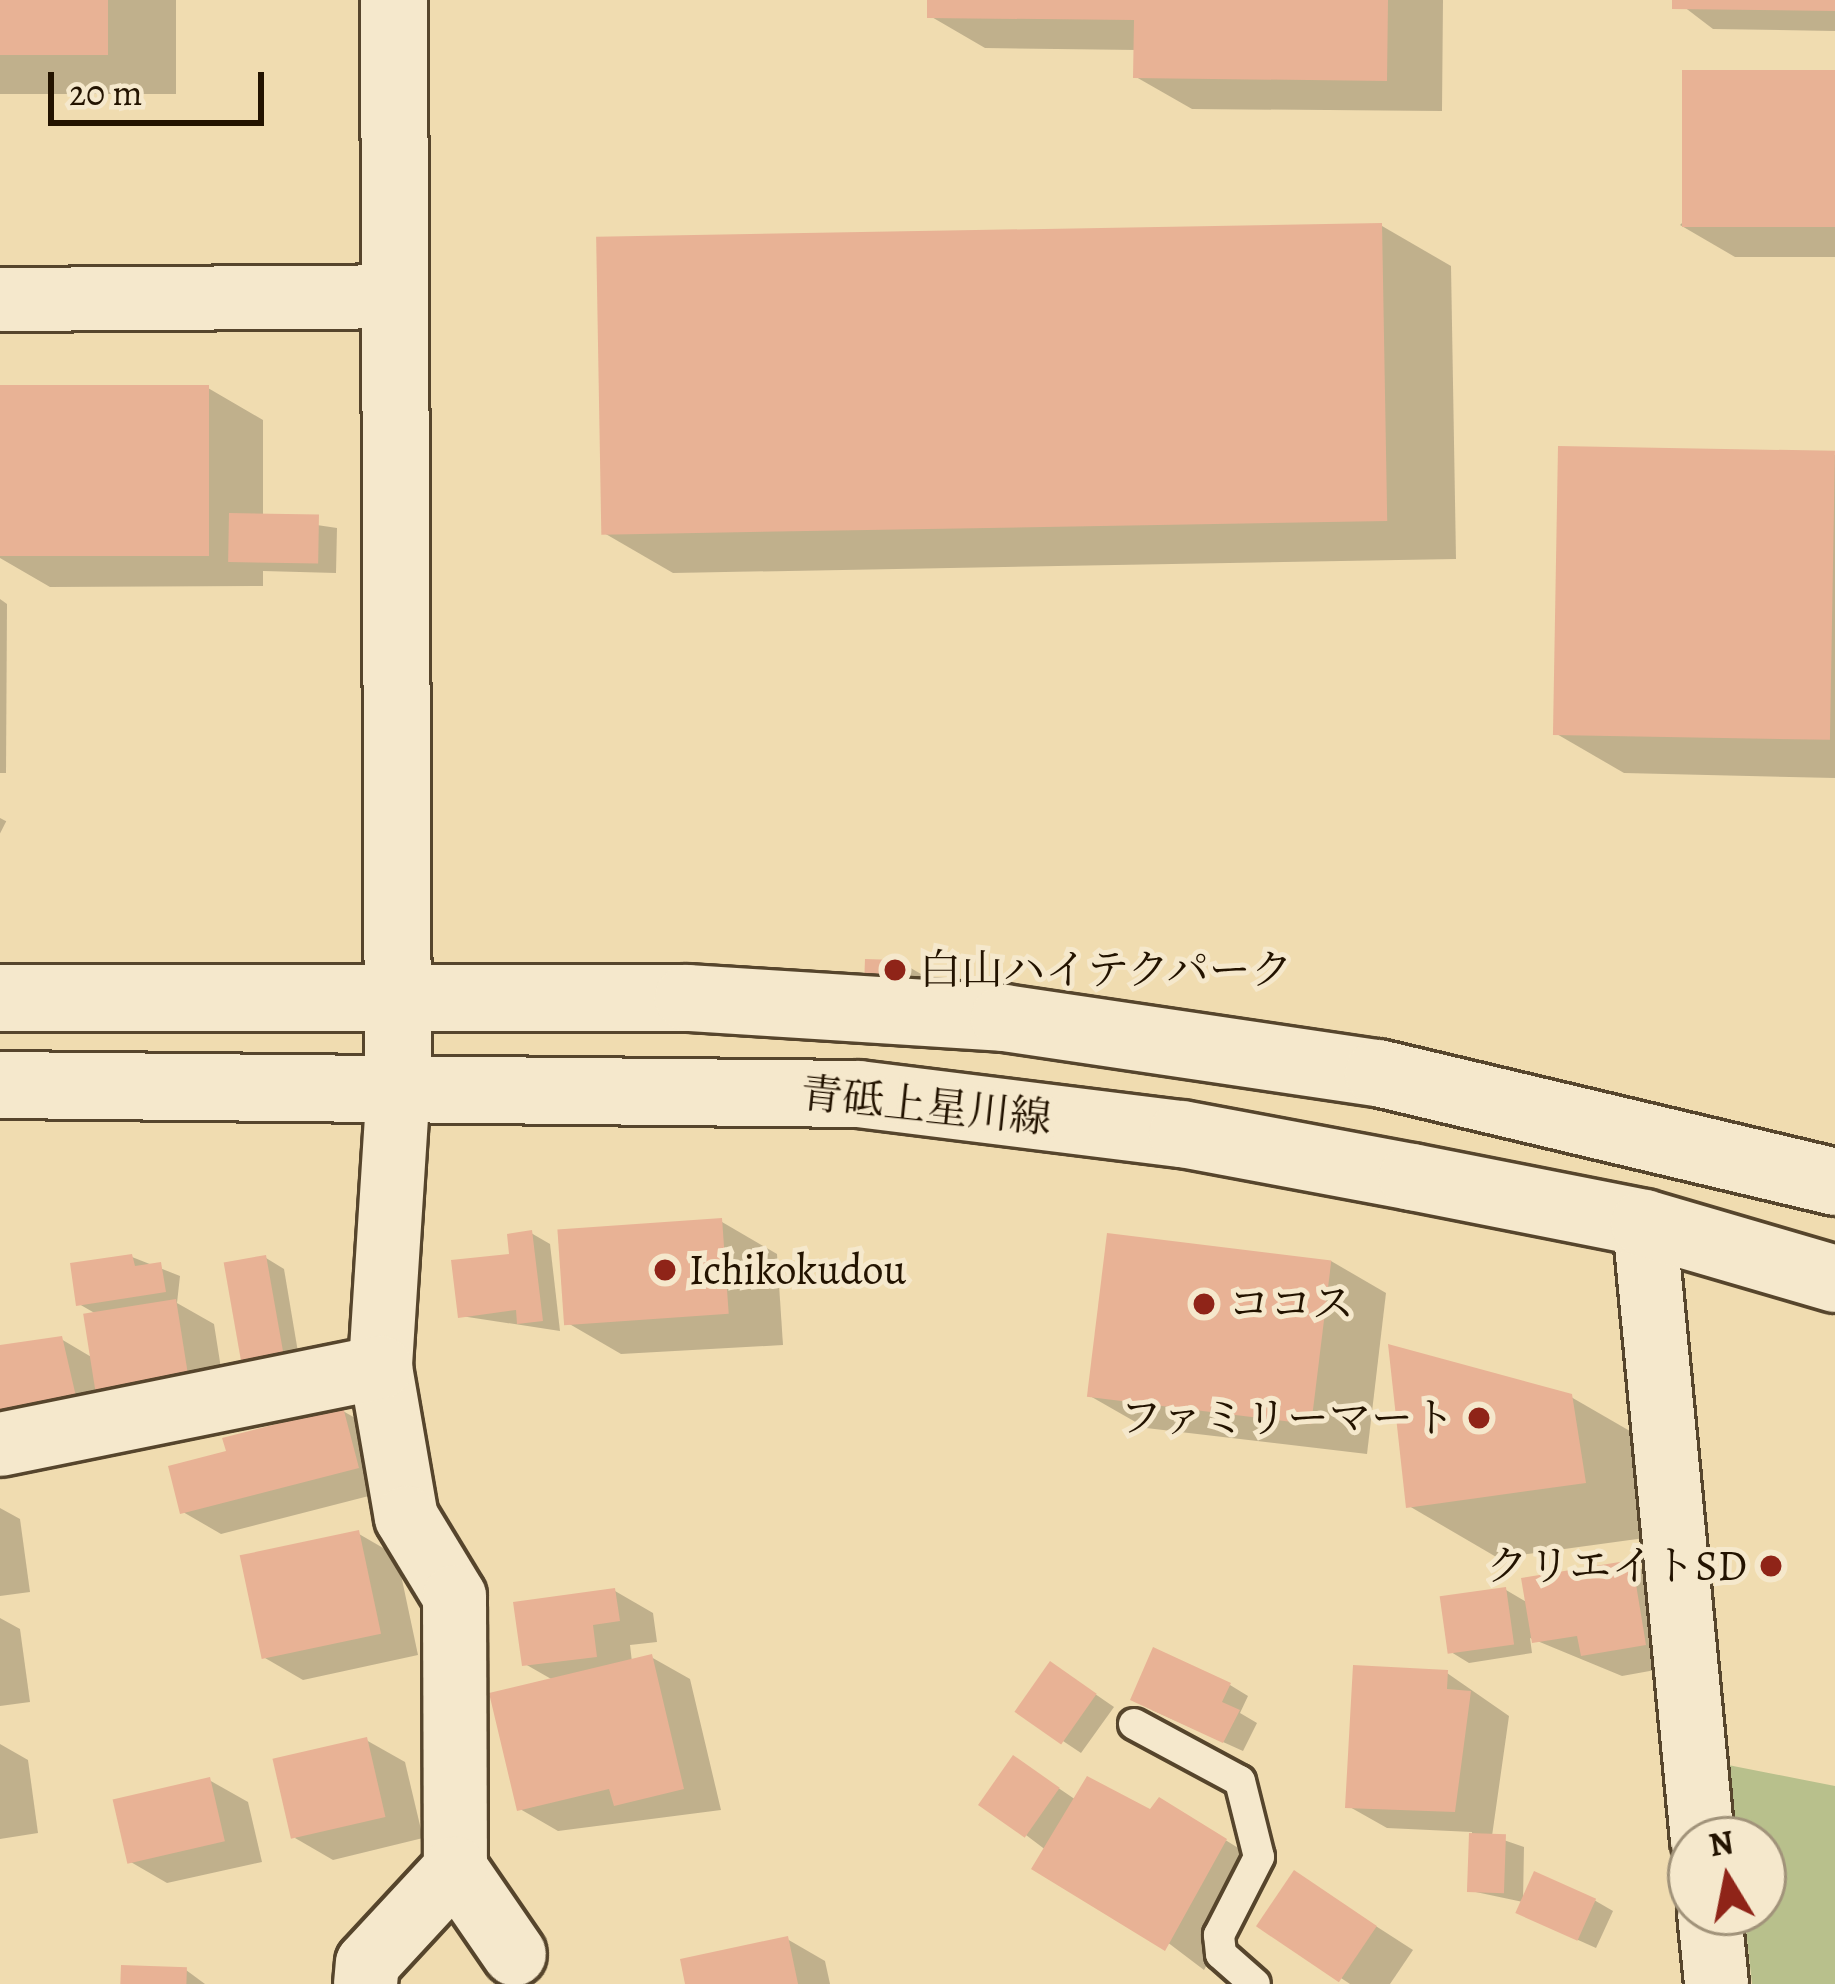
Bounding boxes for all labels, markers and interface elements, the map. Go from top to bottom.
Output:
scale bar [54,48,270,122]
text: 20 m [69,68,142,117]
place label: 白山ハイテクパーク [919,945,1297,995]
marker: 白山ハイテクパーク [882,957,908,983]
street label: 青砥上星川線 [798,1068,1054,1144]
place label: Ichikokudou [689,1245,906,1295]
marker: Ichikokudou [652,1257,678,1283]
place label: ココス [1228,1279,1354,1329]
marker: ココス [1191,1291,1217,1317]
place label: ファミリーマート [1119,1393,1455,1443]
marker: ファミリーマート [1466,1405,1492,1431]
place label: クリエイトSD [1485,1541,1747,1591]
marker: クリエイトSD [1758,1553,1784,1579]
north arrow [1667,1816,1787,1936]
text: N [1705,1819,1737,1867]

